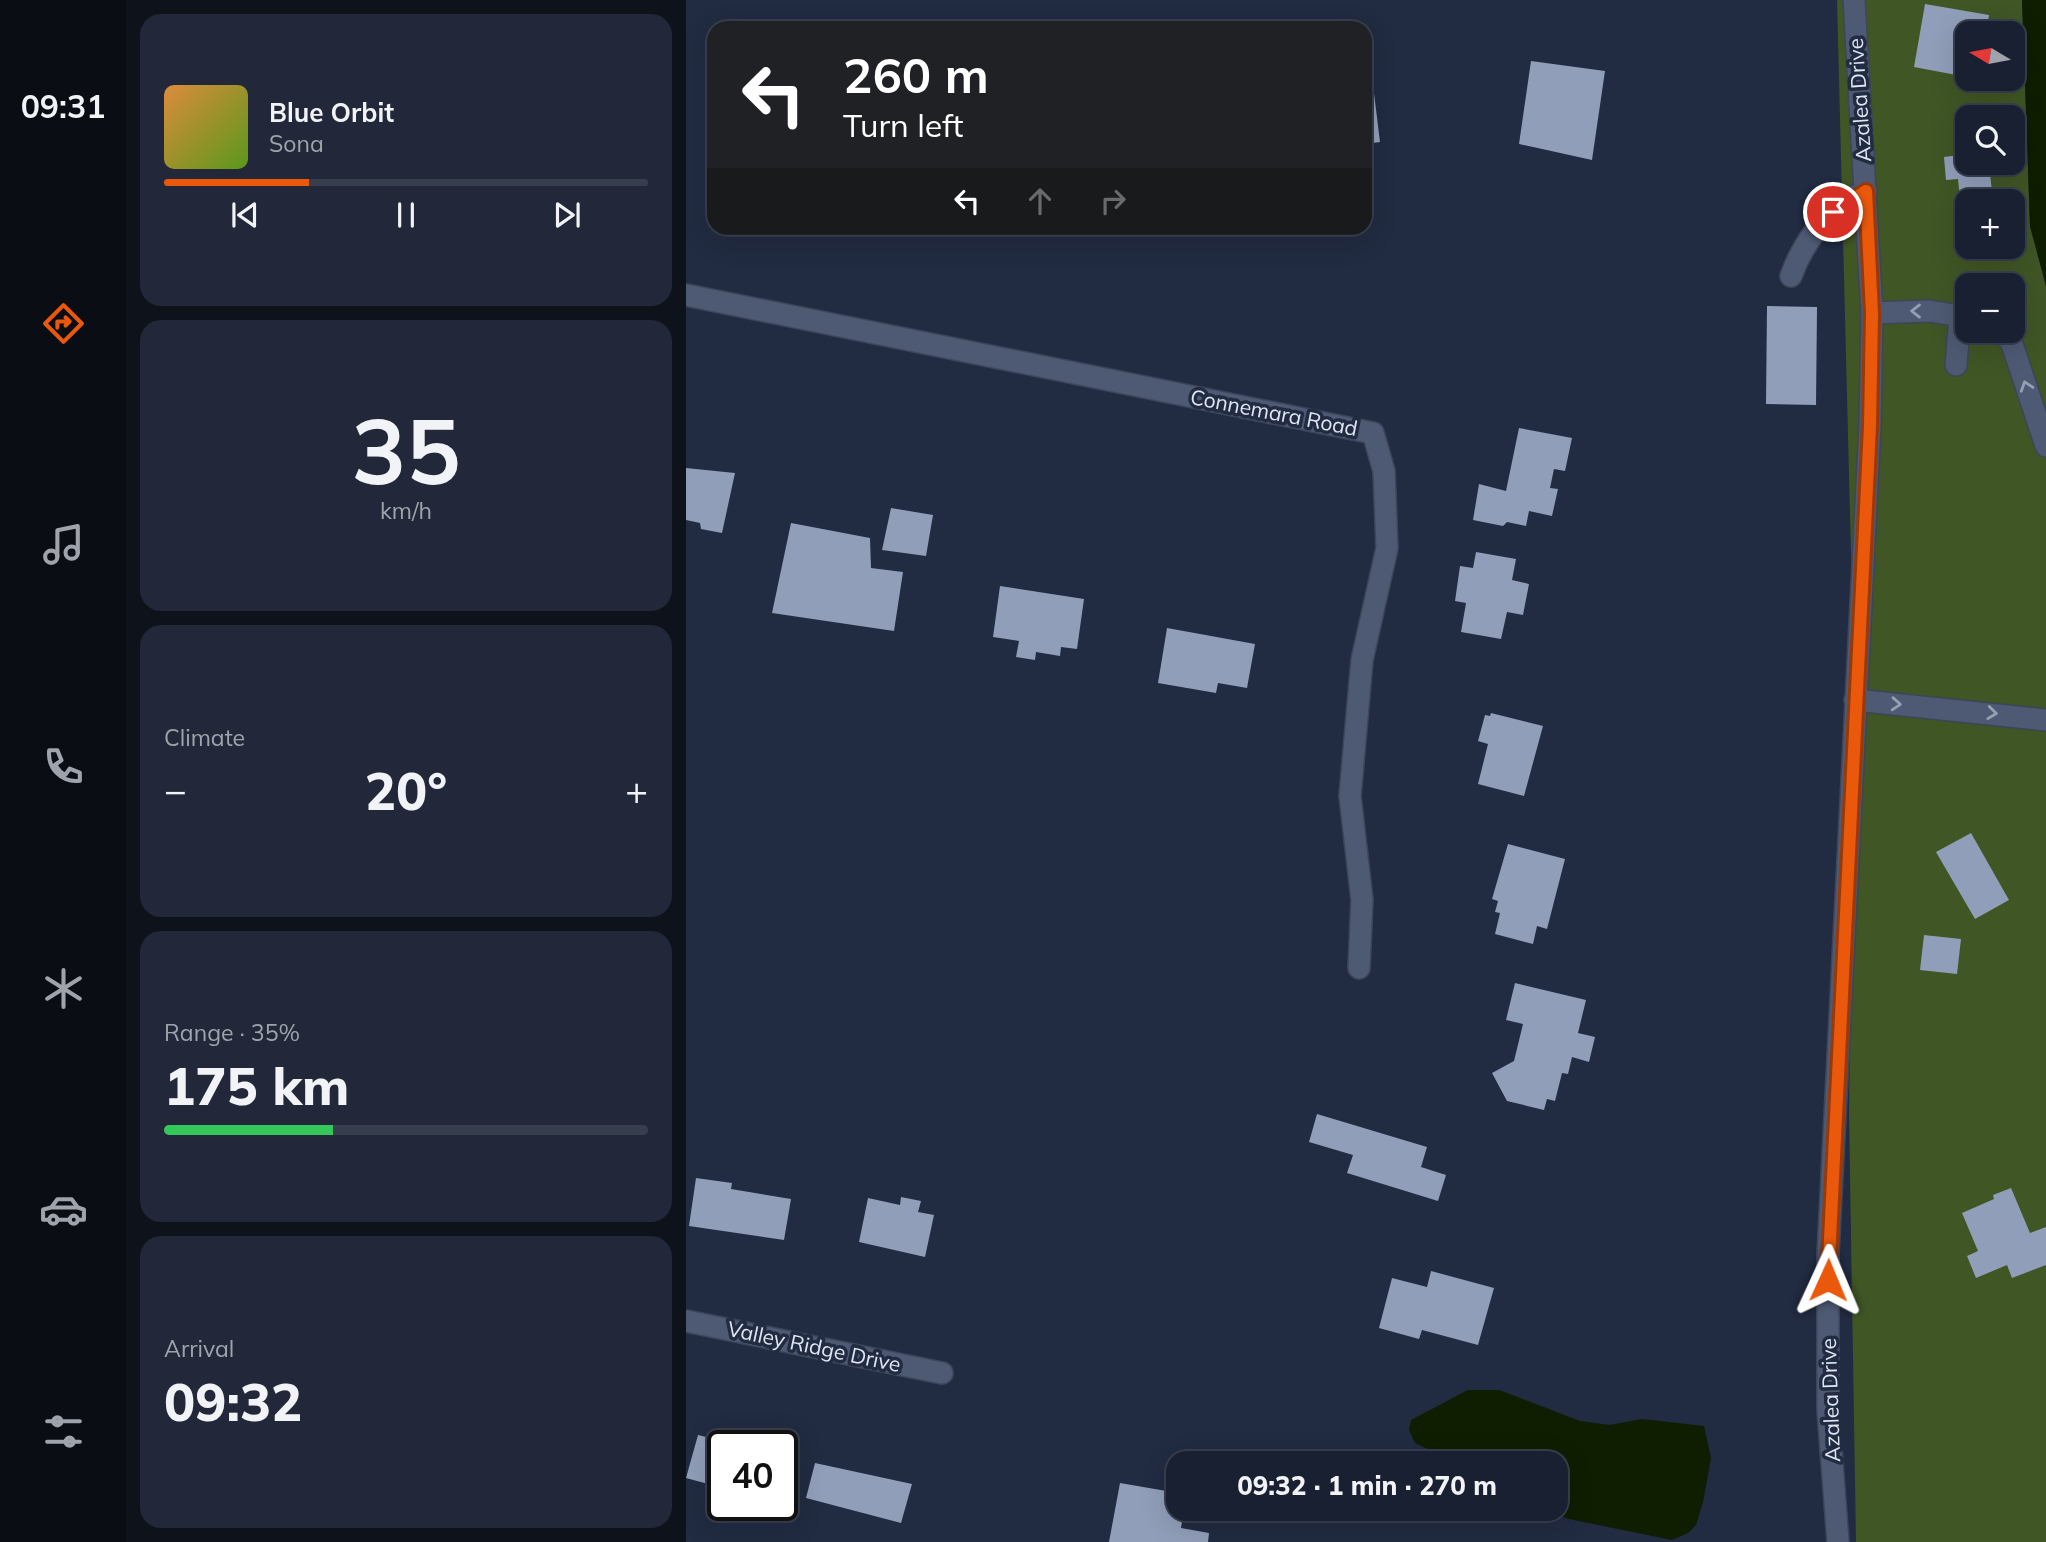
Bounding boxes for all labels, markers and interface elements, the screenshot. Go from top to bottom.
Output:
north arrow [1955,21,2025,91]
map controls [1955,21,2025,343]
street label: Azalea Drive [1842,37,1876,163]
text: 260 m [843,44,989,105]
icon: left [728,49,819,140]
text: 09:31 [21,86,105,126]
text: Blue Orbit [269,96,394,129]
text: Turn left [843,105,963,145]
button: search [1955,105,2025,175]
text: Sona [269,129,324,158]
icon: left [948,182,986,220]
icon: ahead [1021,182,1059,220]
icon: right [1094,182,1132,220]
pin [1803,182,1863,242]
button: + [1955,189,2025,259]
icon: arrive [1814,193,1852,231]
icon: previous [226,196,264,234]
icon: pause [387,196,425,234]
icon: next [548,196,586,234]
button: − [1955,273,2025,343]
icon: directions [39,299,88,348]
one-way arrow [1910,303,1921,319]
one-way arrow [2020,380,2034,393]
street label: Connemara Road [1188,383,1360,441]
text: 35 [351,393,461,507]
text: km/h [380,496,432,525]
icon: music [39,520,88,569]
one-way arrow [1891,696,1902,711]
one-way arrow [1986,706,1997,721]
text: Climate [164,723,245,752]
icon: phone [39,742,88,791]
text: 20° [365,758,447,823]
text: − [164,766,187,814]
text: + [625,766,648,814]
icon: climate [39,964,88,1013]
text: Range · 35% [164,1018,300,1047]
text: 175 km [164,1053,349,1118]
icon: car [39,1185,88,1234]
position arrow [1791,1243,1865,1317]
street label: Valley Ridge Drive [725,1315,903,1377]
text: Arrival [164,1334,234,1363]
street label: Azalea Drive [1815,1338,1845,1462]
text: 09:32 [164,1369,302,1434]
icon: filters [39,1407,88,1456]
speed limit sign: 40 [707,1430,798,1521]
text: 09:32 · 1 min · 270 m [1237,1469,1497,1502]

